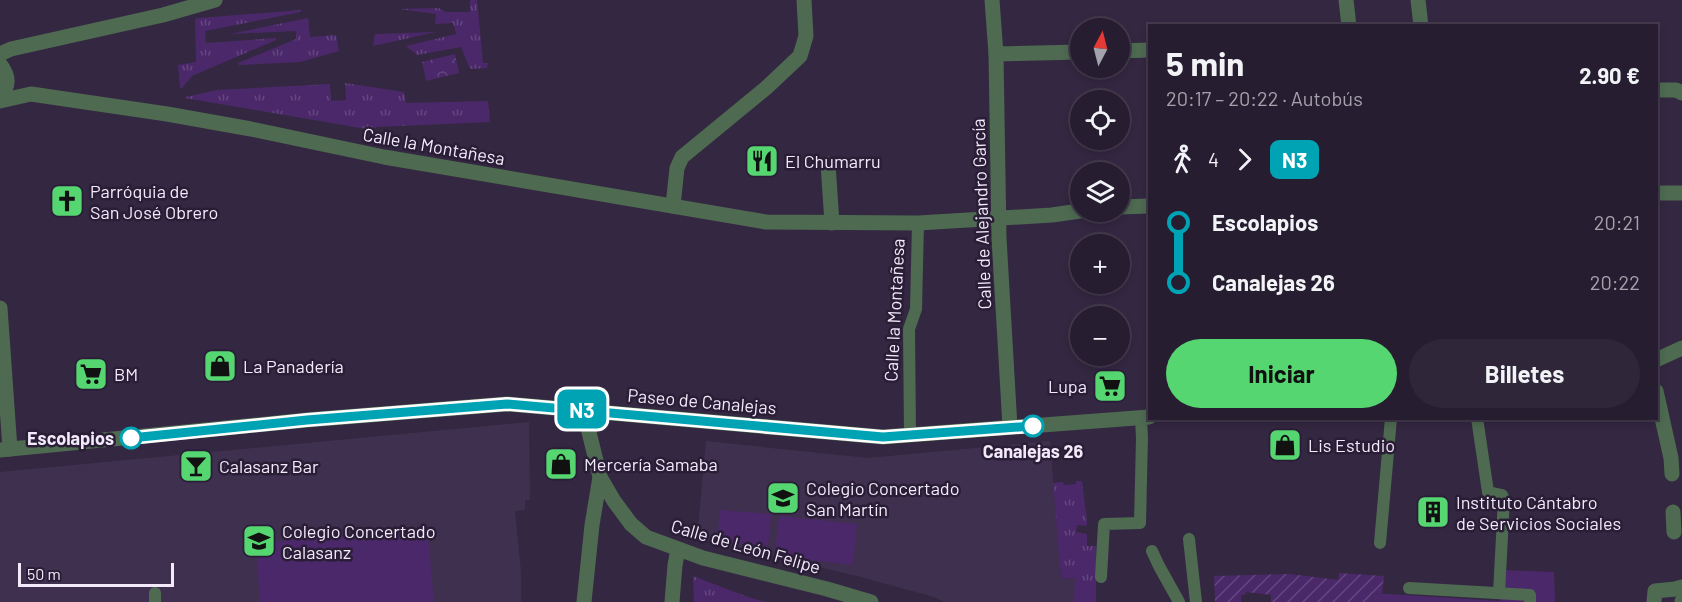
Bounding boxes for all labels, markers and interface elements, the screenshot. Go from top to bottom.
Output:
north arrow [1070,18,1130,78]
map controls [1070,18,1130,366]
text: 5 min [1166,43,1244,83]
text: 2.90 € [1579,62,1640,88]
text: 20:17 – 20:22 · Autobús [1166,86,1363,110]
button: locate [1070,90,1130,150]
street label: Calle de Alejandro García [967,118,995,310]
street label: Calle la Montañesa [361,123,507,169]
restaurant icon: El Chumarru [744,143,780,179]
icon: walk [1166,143,1199,176]
icon: forward [1228,143,1261,176]
text: 4 [1208,147,1219,171]
text: N3 [1282,147,1307,172]
place label: El Chumarru [785,150,881,172]
button: layers [1070,162,1130,222]
place label: Parróquia de San José Obrero [90,180,218,223]
church icon: Parróquia de San José Obrero [49,183,85,219]
text: Escolapios [1212,209,1318,235]
text: 20:21 [1594,210,1640,234]
button: + [1070,234,1130,294]
street label: Calle la Montañesa [879,238,909,382]
text: Canalejas 26 [1212,269,1335,295]
text: 20:22 [1590,270,1640,294]
button: − [1070,306,1130,366]
button: Iniciar [1166,339,1397,408]
button: Billetes [1409,339,1640,408]
shop icon: La Panadería [202,348,238,384]
place label: La Panadería [243,355,344,377]
supermarket icon: BM [73,356,109,392]
place label: BM [114,363,138,385]
supermarket icon: Lupa [1092,368,1128,404]
place label: Lupa [1048,375,1087,397]
street label: Paseo de Canalejas [627,384,777,418]
line badge: N3 [555,390,609,428]
text: N3 [569,397,595,422]
marker: Canalejas 26 [1022,415,1044,437]
place label: Escolapios [27,427,114,449]
marker: Escolapios [120,427,142,449]
shop icon: Lis Estudio [1267,427,1303,463]
place label: Lis Estudio [1308,434,1395,456]
place label: Canalejas 26 [983,440,1084,462]
shop icon: Mercería Samaba [543,446,579,482]
bar icon: Calasanz Bar [178,448,214,484]
place label: Mercería Samaba [584,453,718,475]
place label: Calasanz Bar [219,455,319,477]
place label: Colegio Concertado San Martín [806,477,959,520]
school or university icon: Colegio Concertado San Martín [765,480,801,516]
place label: Instituto Cántabro de Servicios Sociales [1456,491,1621,534]
building icon: Instituto Cántabro de Servicios Sociales [1415,494,1451,530]
street label: Calle de León Felipe [669,514,823,578]
place label: Colegio Concertado Calasanz [282,520,435,563]
school or university icon: Colegio Concertado Calasanz [241,523,277,559]
scale bar [18,560,174,588]
text: 50 m [27,564,61,583]

